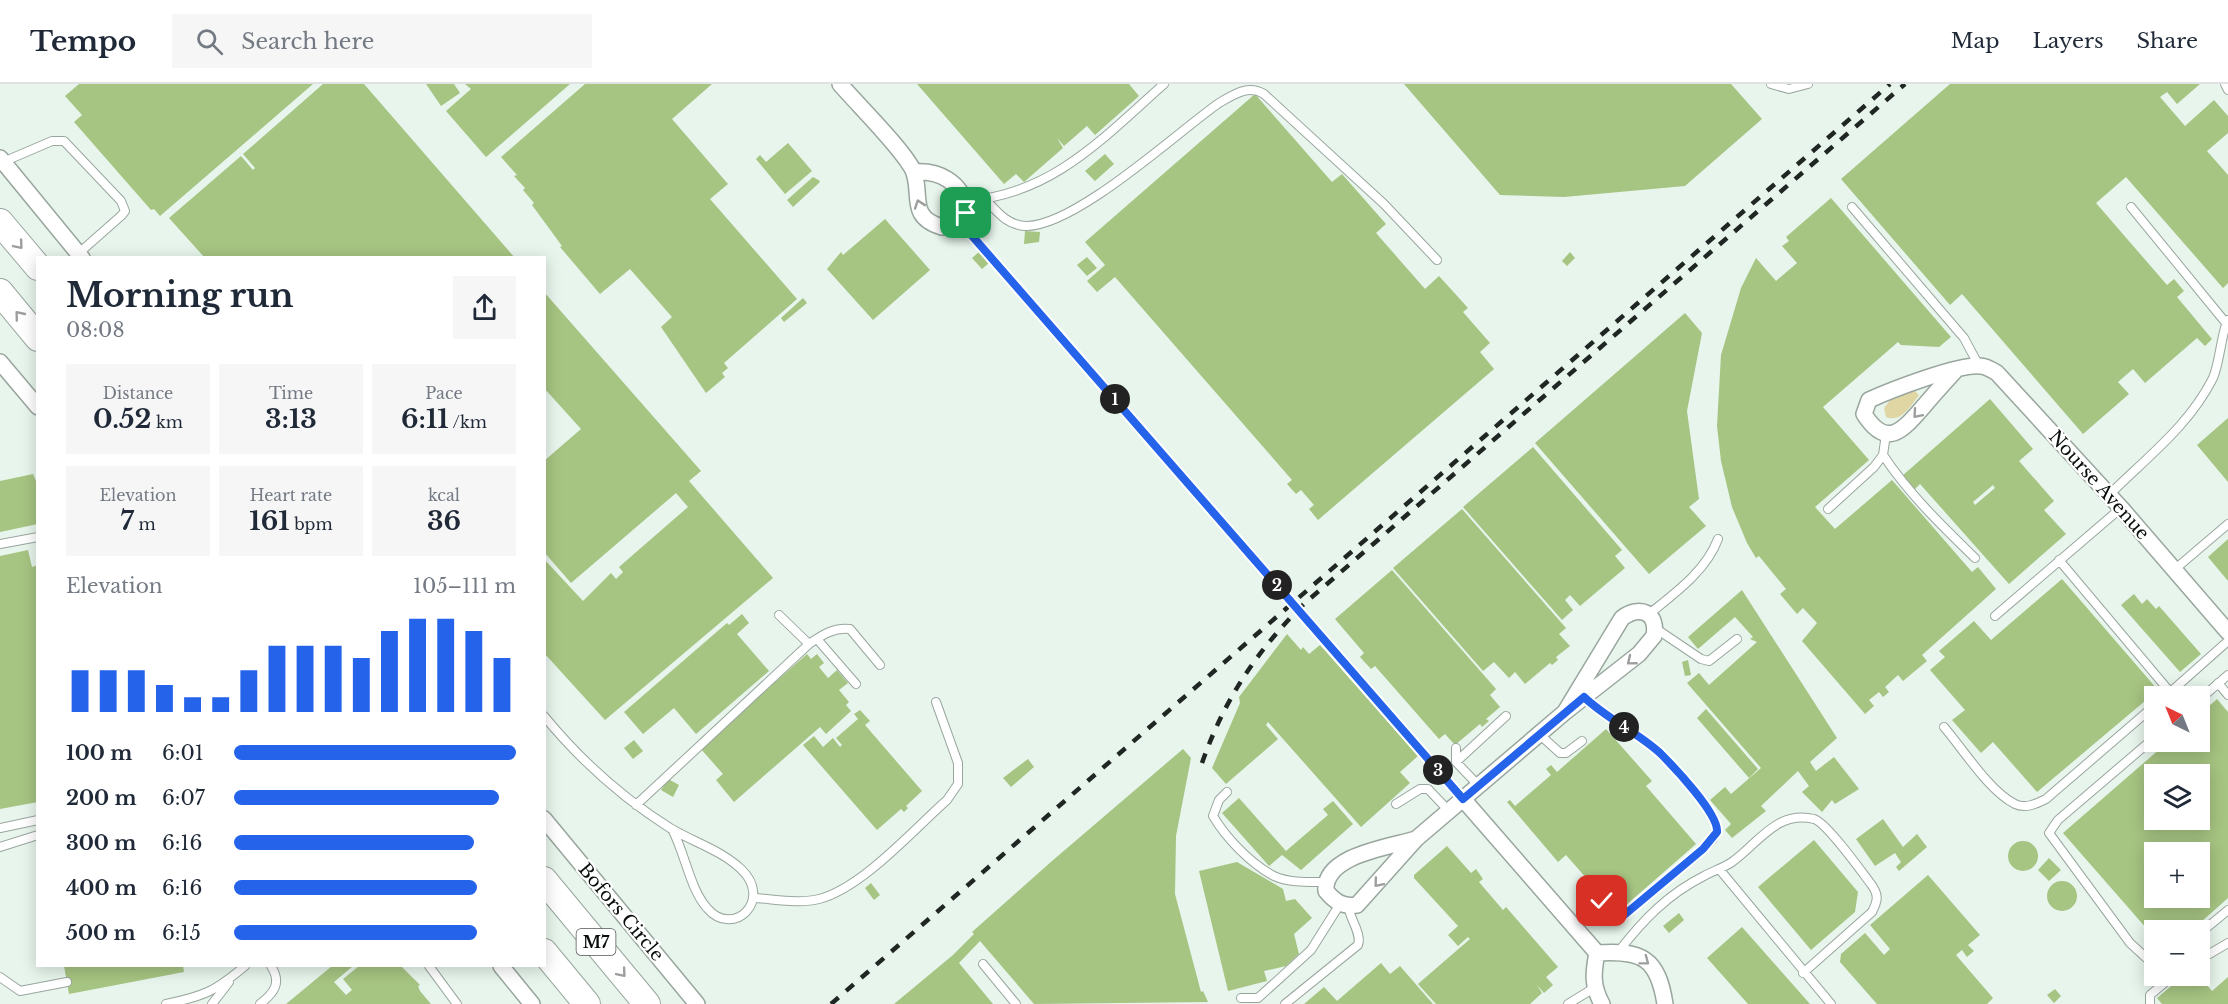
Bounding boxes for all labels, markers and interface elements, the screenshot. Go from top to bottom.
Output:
search box [172,14,592,68]
text: Tempo [30,24,136,59]
icon: search [193,25,226,58]
text: Search here [241,28,374,55]
text: Map [1951,28,2000,54]
text: Layers [2033,28,2104,54]
text: Share [2137,28,2198,54]
pin [940,187,991,238]
icon: arrive [949,196,982,229]
one-way arrow [913,199,926,210]
one-way arrow [11,238,22,249]
text: Morning run [66,275,294,316]
button: share [453,276,516,339]
one-way arrow [15,311,26,322]
text: 08:08 [66,318,125,342]
text: Distance [103,383,173,403]
text: Time [269,383,313,403]
text: Pace [425,383,463,403]
pin: 1 [1100,384,1130,414]
text: 1 [1112,389,1118,409]
text: 0.52 [93,403,151,435]
text: 3:13 [265,403,317,435]
text: 6:11 [401,403,449,435]
one-way arrow [1913,407,1924,418]
text: km [151,412,183,432]
text: /km [449,412,487,432]
street label: Nourse Avenue [2044,426,2154,544]
text: Elevation [99,485,177,505]
text: Heart rate [250,485,332,505]
text: kcal [428,485,460,505]
text: 7 [120,505,134,537]
text: 161 [249,505,290,537]
text: 36 [427,505,461,537]
text: m [134,514,156,534]
text: bpm [290,514,333,534]
pin: 2 [1262,570,1292,600]
text: Elevation [66,574,163,598]
text: 105–111 m [413,574,516,598]
text: 2 [1272,575,1282,595]
one-way arrow [1626,654,1637,665]
north arrow [2144,686,2210,752]
map controls [2144,686,2210,986]
pin: 4 [1609,712,1639,742]
text: 4 [1619,717,1629,737]
text: 100 m [66,741,132,765]
text: 6:01 [162,741,204,765]
pin: 3 [1423,755,1453,785]
text: 3 [1433,760,1443,780]
button: layers [2144,764,2210,830]
text: 200 m [66,786,137,810]
text: 6:07 [162,786,205,810]
text: 300 m [66,831,136,855]
text: 6:16 [162,831,202,855]
button: + [2144,842,2210,908]
street label: Bofors Circle [574,858,668,966]
pin [1576,875,1627,926]
text: 400 m [66,876,137,900]
text: 6:16 [162,876,202,900]
one-way arrow [1375,876,1386,887]
icon: check [1585,884,1618,917]
button: − [2144,920,2210,986]
text: 500 m [66,921,136,945]
text: 6:15 [162,921,201,945]
road number: M7 [576,929,616,955]
one-way arrow [1638,954,1649,965]
one-way arrow [615,966,626,977]

